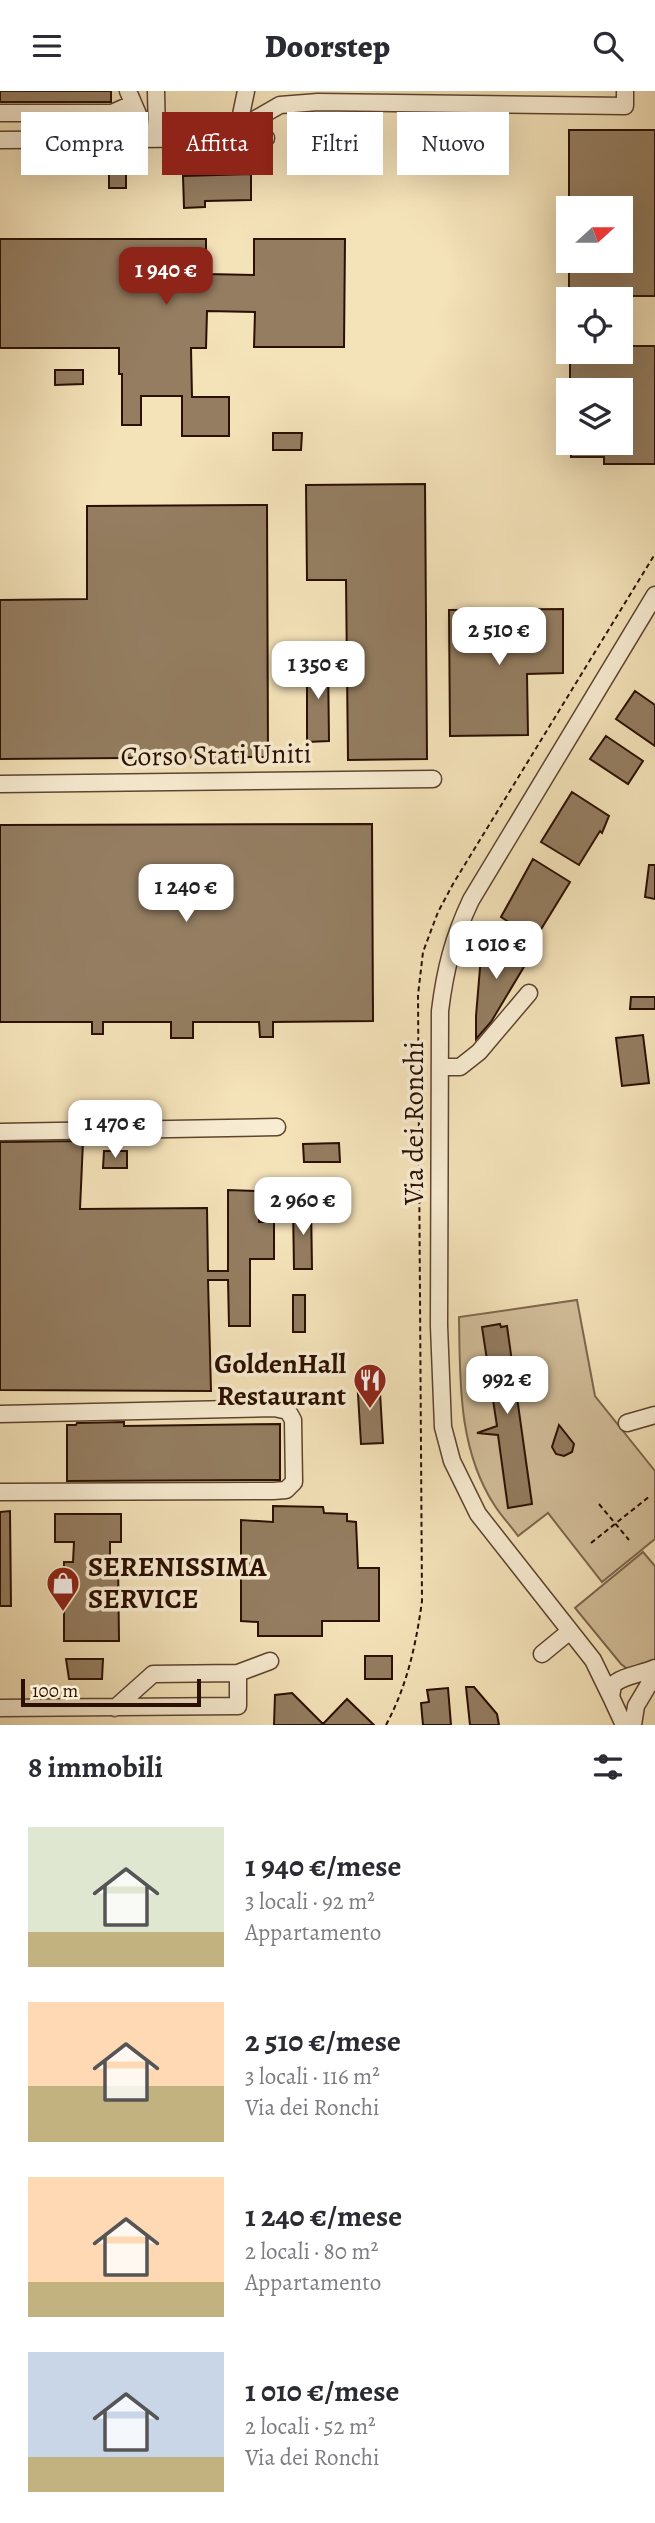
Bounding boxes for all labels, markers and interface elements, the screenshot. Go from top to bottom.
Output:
text: Doorstep [265,24,390,68]
icon: menu [28,27,66,65]
icon: search [589,27,627,65]
chip: Compra [21,112,148,175]
chip: Affitta [162,112,273,175]
chip: Filtri [287,112,383,175]
chip: Nuovo [397,112,509,175]
north arrow [556,196,634,273]
map controls [556,196,633,455]
pin: 1 940 € [101,247,231,307]
text: 1 940 € [135,254,197,285]
button: locate [556,287,633,364]
button: layers [556,378,633,455]
pin: 2 510 € [434,607,564,667]
text: 2 510 € [468,614,530,645]
pin: 1 350 € [253,641,383,701]
text: 1 350 € [288,648,348,679]
street label: Corso Stati Uniti [120,734,312,776]
pin: 1 240 € [121,865,251,924]
text: 1 240 € [155,871,217,902]
pin: 1 010 € [431,921,561,981]
text: 1 010 € [466,928,526,959]
street label: Via dei Ronchi [395,1041,433,1206]
pin: 1 470 € [50,1101,180,1160]
text: 1 470 € [84,1107,146,1138]
pin: 2 960 € [238,1177,368,1237]
text: 2 960 € [270,1184,336,1215]
place label: GoldenHall Restaurant [214,1345,347,1415]
pin: 992 € [458,1357,556,1416]
restaurant icon: GoldenHall Restaurant [351,1361,389,1410]
text: 992 € [482,1363,532,1394]
place label: SERENISSIMA SERVICE [88,1548,267,1618]
shop icon: SERENISSIMA SERVICE [44,1564,82,1613]
scale bar [21,1676,201,1708]
text: 100 m [32,1678,78,1704]
text: 8 immobili [28,1747,163,1787]
icon: filters [589,1748,627,1786]
text: 1 940 €/mese [245,1846,401,1886]
icon: home [84,1855,168,1939]
text: 3 locali · 92 m² [245,1886,375,1917]
text: Appartamento [245,1917,381,1948]
text: 2 510 €/mese [245,2021,401,2061]
icon: home [84,2030,168,2114]
text: 3 locali · 116 m² [245,2061,380,2092]
text: Via dei Ronchi [245,2092,380,2123]
text: 1 240 €/mese [245,2196,402,2236]
icon: home [84,2205,168,2289]
text: 2 locali · 80 m² [245,2236,378,2267]
text: Appartamento [245,2267,381,2298]
text: 1 010 €/mese [245,2371,399,2411]
icon: home [84,2380,168,2464]
text: 2 locali · 52 m² [245,2411,376,2442]
text: Via dei Ronchi [245,2442,380,2473]

